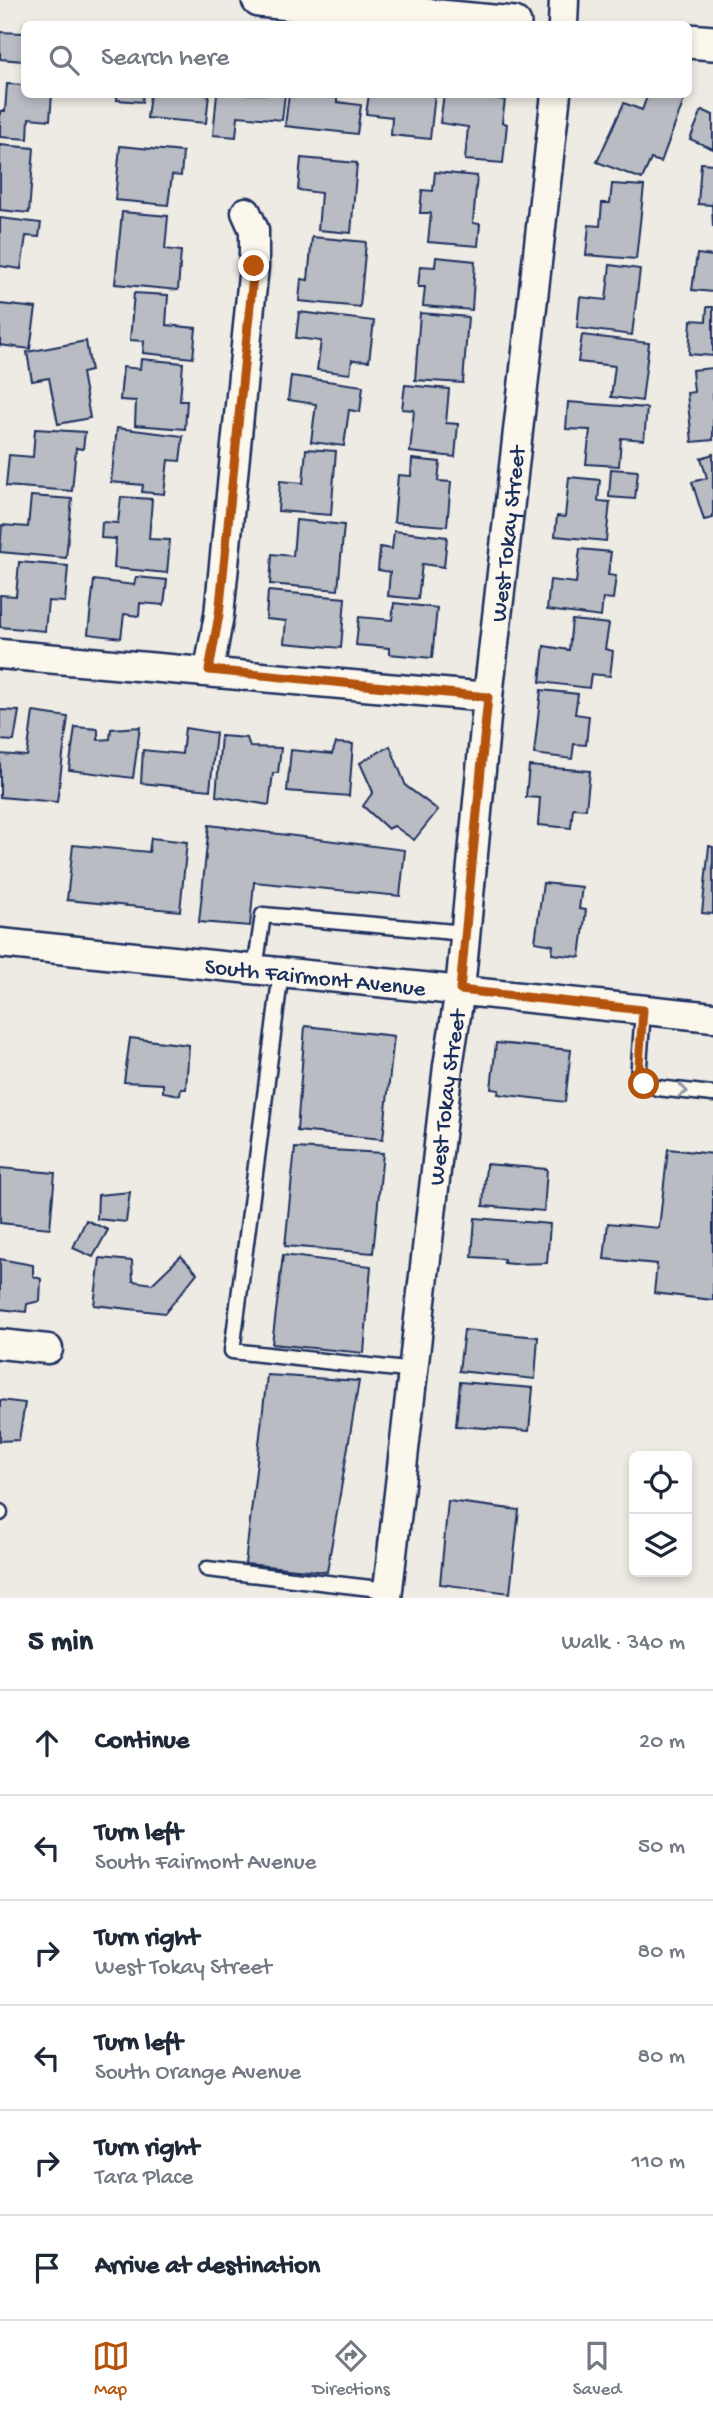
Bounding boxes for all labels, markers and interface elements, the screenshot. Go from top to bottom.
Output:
search box [21,21,692,98]
icon: search [45,41,83,79]
text: Search here [101,44,229,75]
route end [238,250,269,281]
street label: West Tokay Street [487,443,533,624]
street label: South Fairmont Avenue [203,954,428,1004]
street label: West Tokay Street [424,1007,474,1187]
route start [628,1068,659,1099]
one-way arrow [678,1083,689,1098]
map controls [629,1451,692,1577]
button: locate [629,1451,692,1514]
button: layers [629,1514,692,1577]
text: 5 min [28,1626,93,1661]
text: Walk · 340 m [562,1630,685,1657]
icon: ahead [28,1724,66,1762]
text: Continue [95,1727,189,1758]
text: 20 m [639,1729,685,1756]
text: Turn left [95,1819,183,1850]
icon: left [28,1829,66,1867]
text: 50 m [638,1834,685,1861]
text: South Fairmont Avenue [95,1850,316,1877]
text: Turn right [95,1924,199,1955]
icon: right [28,1934,66,1972]
text: 80 m [638,1939,685,1966]
text: West Tokay Street [95,1955,272,1982]
text: Turn left [95,2029,183,2060]
icon: left [28,2039,66,2077]
text: 80 m [638,2044,685,2071]
text: South Orange Avenue [95,2060,301,2087]
text: Turn right [95,2134,199,2165]
icon: right [28,2144,66,2182]
text: 110 m [632,2149,685,2176]
text: Tara Place [95,2165,193,2192]
icon: arrive [28,2249,66,2287]
text: Arrive at destination [95,2252,320,2283]
tab: Map [92,2337,130,2402]
tab: Directions [313,2337,390,2402]
tab: Saved [573,2337,621,2402]

